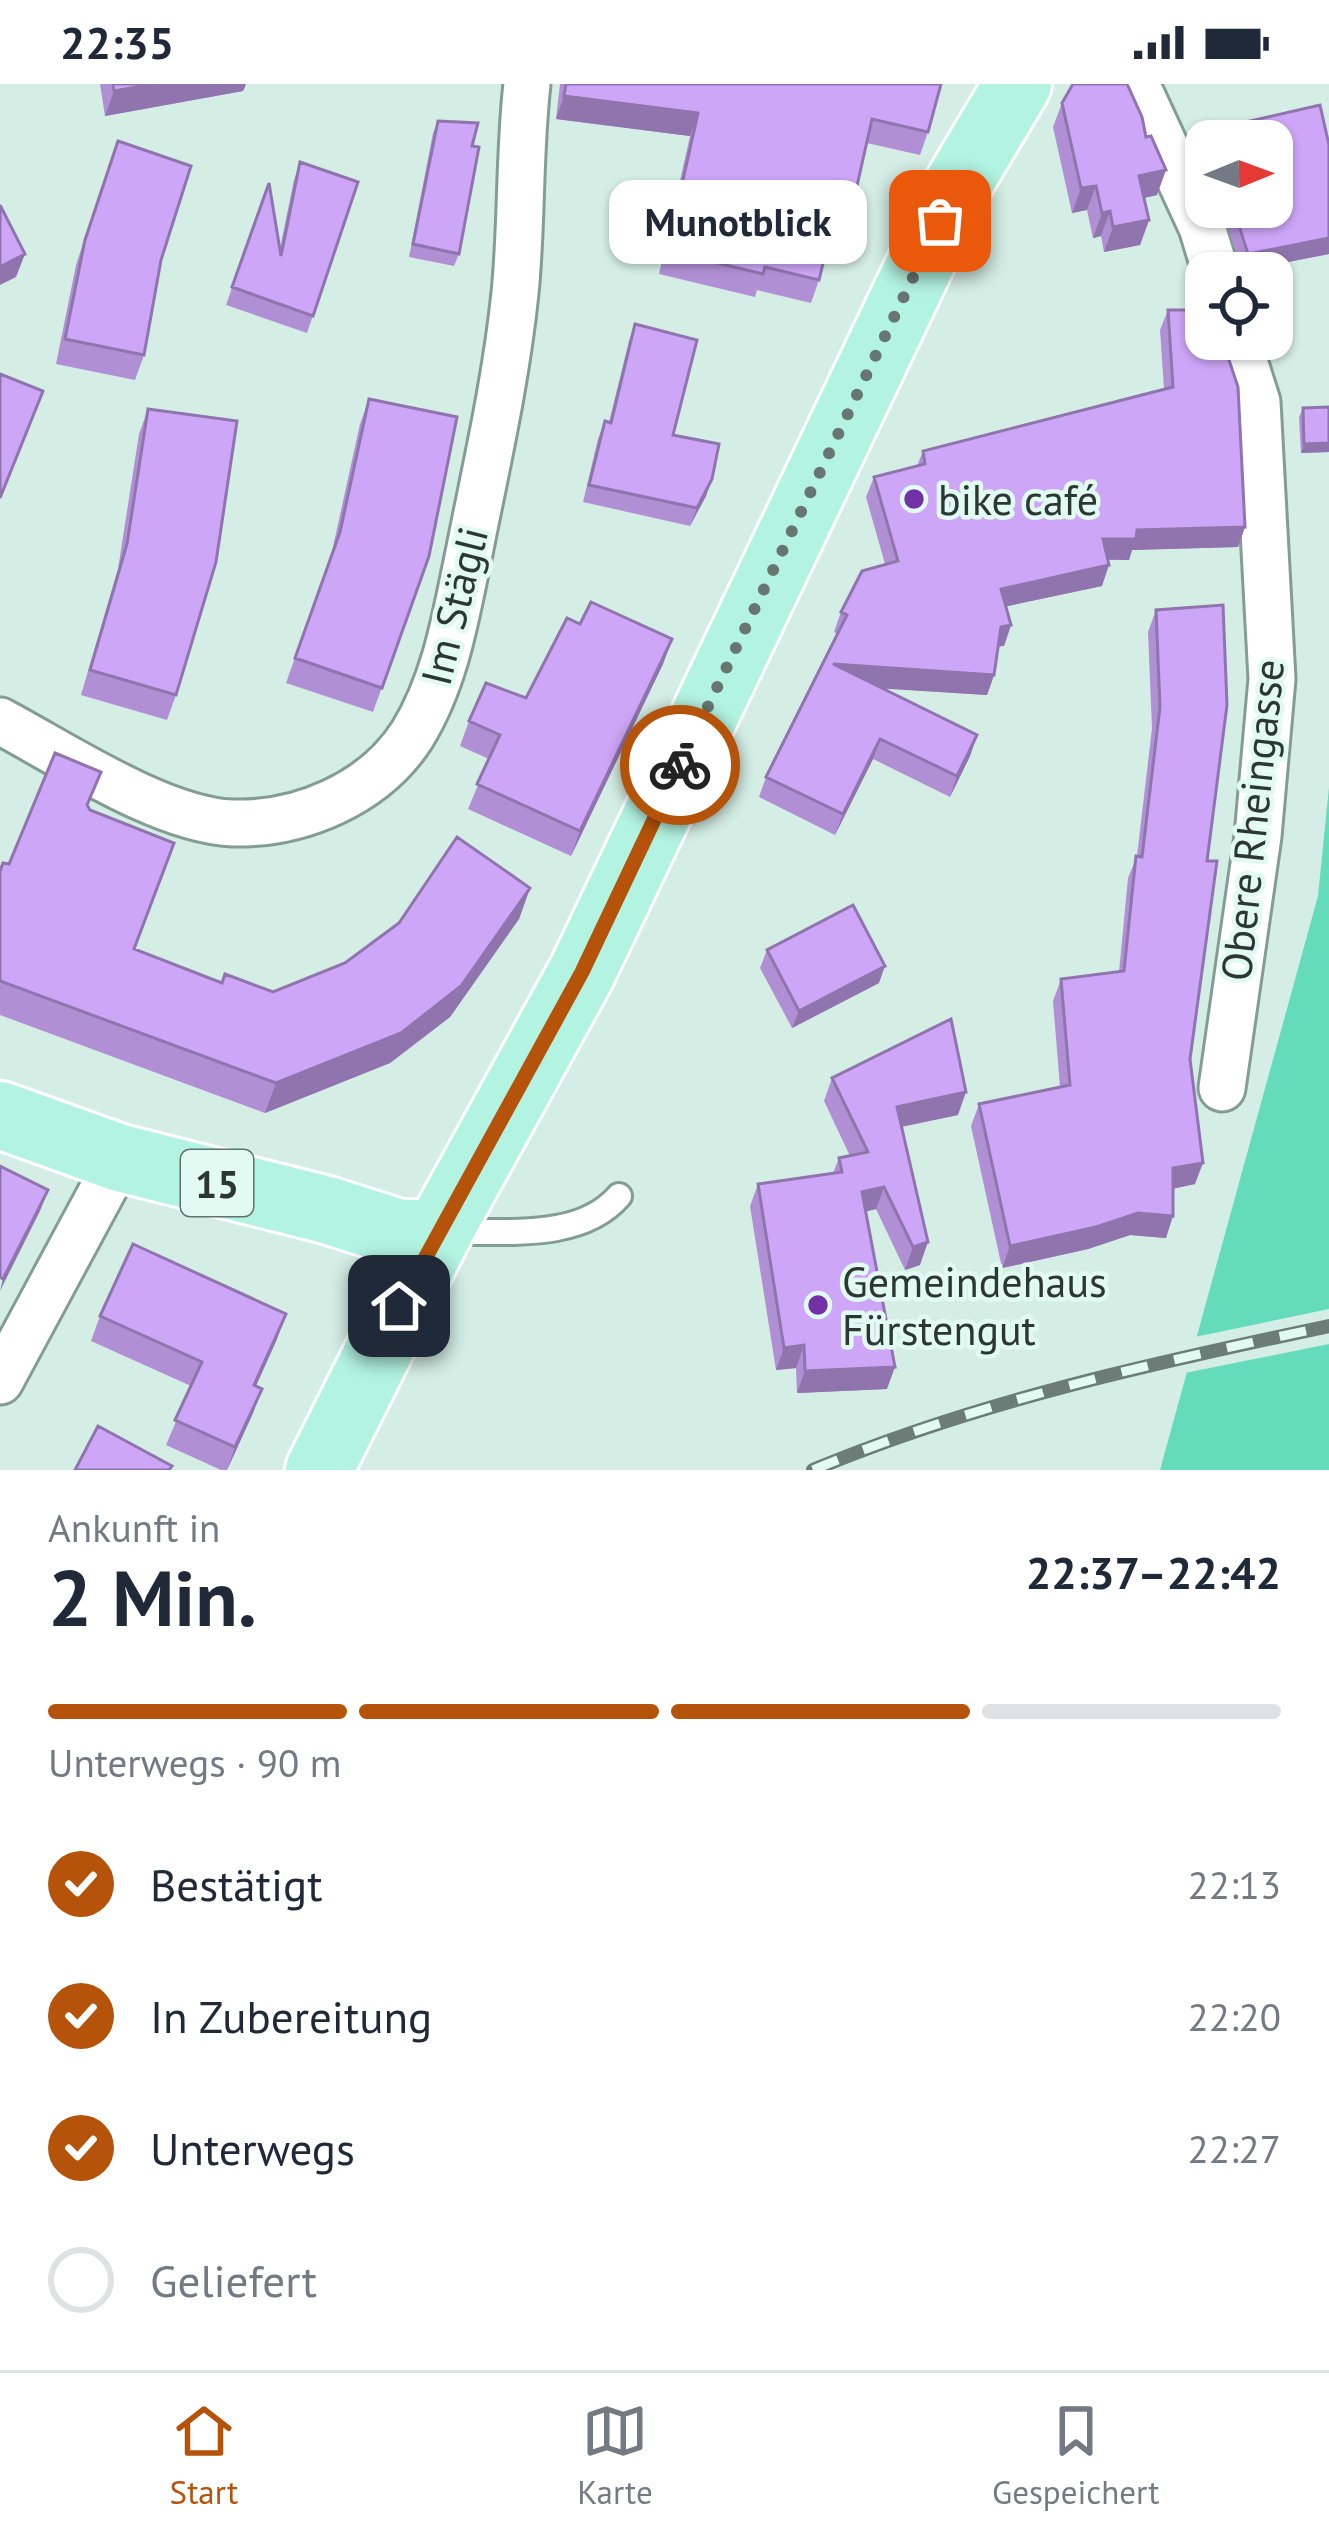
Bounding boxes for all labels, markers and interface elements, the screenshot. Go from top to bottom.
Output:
text: 22:35 [60,13,174,71]
north arrow [1185,120,1293,228]
map controls [1185,120,1293,360]
pin [889,170,991,272]
callout: Munotblick [610,179,868,263]
icon: bag [907,188,973,254]
text: Munotblick [645,196,831,247]
button: locate [1185,252,1293,360]
place label: bike café [938,472,1098,527]
marker: bike café [901,486,927,512]
street label: Im Stägli [408,521,500,691]
street label: Obere Rheingasse [1208,656,1296,984]
courier [620,705,740,825]
icon: bike [647,732,713,798]
road number: 15 [181,1150,253,1216]
place label: Gemeindehaus Fürstengut [842,1254,1107,1357]
pin [348,1255,450,1357]
icon: home [366,1273,432,1339]
marker: Gemeindehaus Fürstengut [805,1292,831,1318]
text: Ankunft in [48,1502,220,1553]
text: 22:37–22:42 [1026,1543,1281,1601]
text: 2 Min. [48,1547,257,1648]
text: Unterwegs · 90 m [48,1737,341,1788]
icon: check [48,1851,114,1917]
text: Bestätigt [150,1855,322,1913]
text: 22:13 [1187,1859,1281,1910]
icon: check [48,1983,114,2049]
text: In Zubereitung [150,1987,432,2045]
text: 22:20 [1187,1991,1281,2042]
icon: check [48,2115,114,2181]
text: Unterwegs [150,2119,355,2177]
text: 22:27 [1187,2123,1281,2174]
text: Geliefert [150,2251,317,2309]
tab: Start [170,2398,238,2513]
tab: Karte [577,2398,653,2513]
tab: Gespeichert [992,2398,1159,2513]

